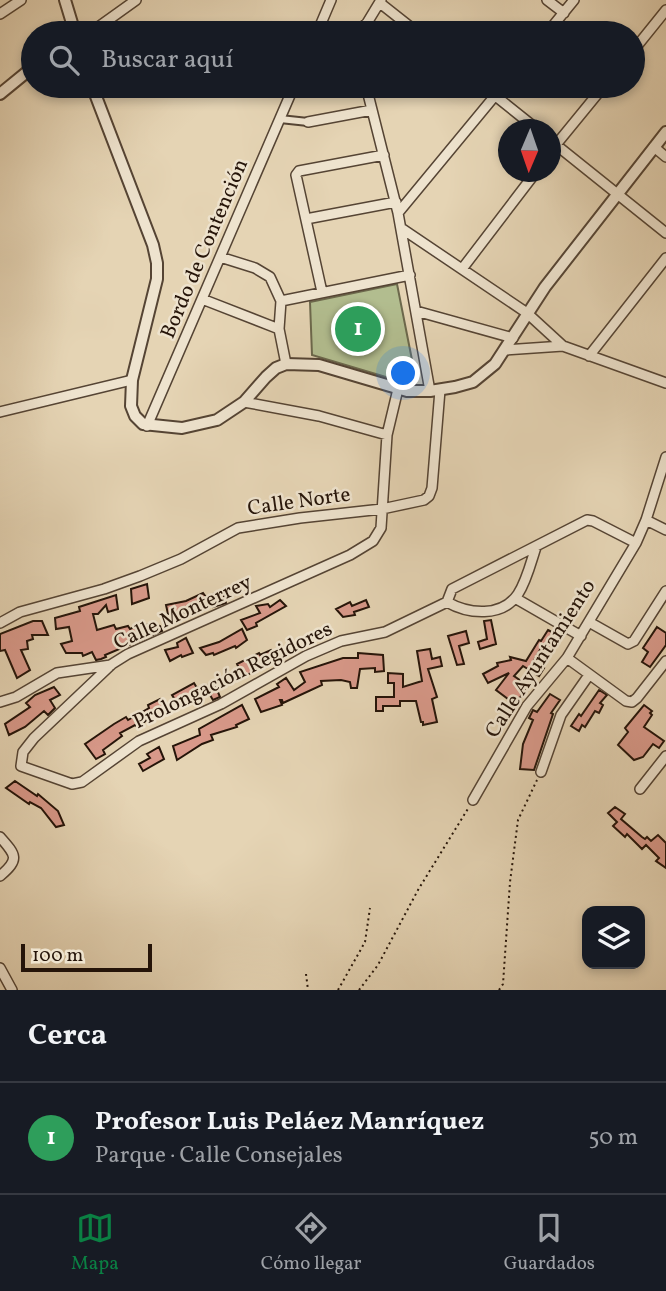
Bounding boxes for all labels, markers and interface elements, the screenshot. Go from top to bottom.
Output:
search box [21,21,645,98]
icon: search [45,41,83,79]
text: Buscar aquí [101,42,233,78]
north arrow [498,119,561,182]
street label: Bordo de Contención [154,155,256,343]
pin: 1 [335,303,381,355]
your location [386,356,420,390]
street label: Calle Norte [246,480,352,524]
street label: Calle Monterrey [109,568,257,658]
street label: Calle Ayuntamiento [479,574,603,744]
street label: Prolongación Regidores [128,615,338,737]
map controls [582,906,645,969]
button: layers [582,906,645,969]
scale bar [21,941,152,973]
text: 100 m [32,943,83,969]
text: Cerca [28,1015,107,1057]
text: Profesor Luis Peláez Manríquez [95,1104,484,1140]
text: 1 [46,1122,56,1154]
text: 50 m [589,1122,638,1154]
text: Parque · Calle Consejales [95,1140,343,1172]
tab: Mapa [71,1209,119,1277]
tab: Cómo llegar [261,1209,362,1277]
tab: Guardados [504,1209,595,1277]

